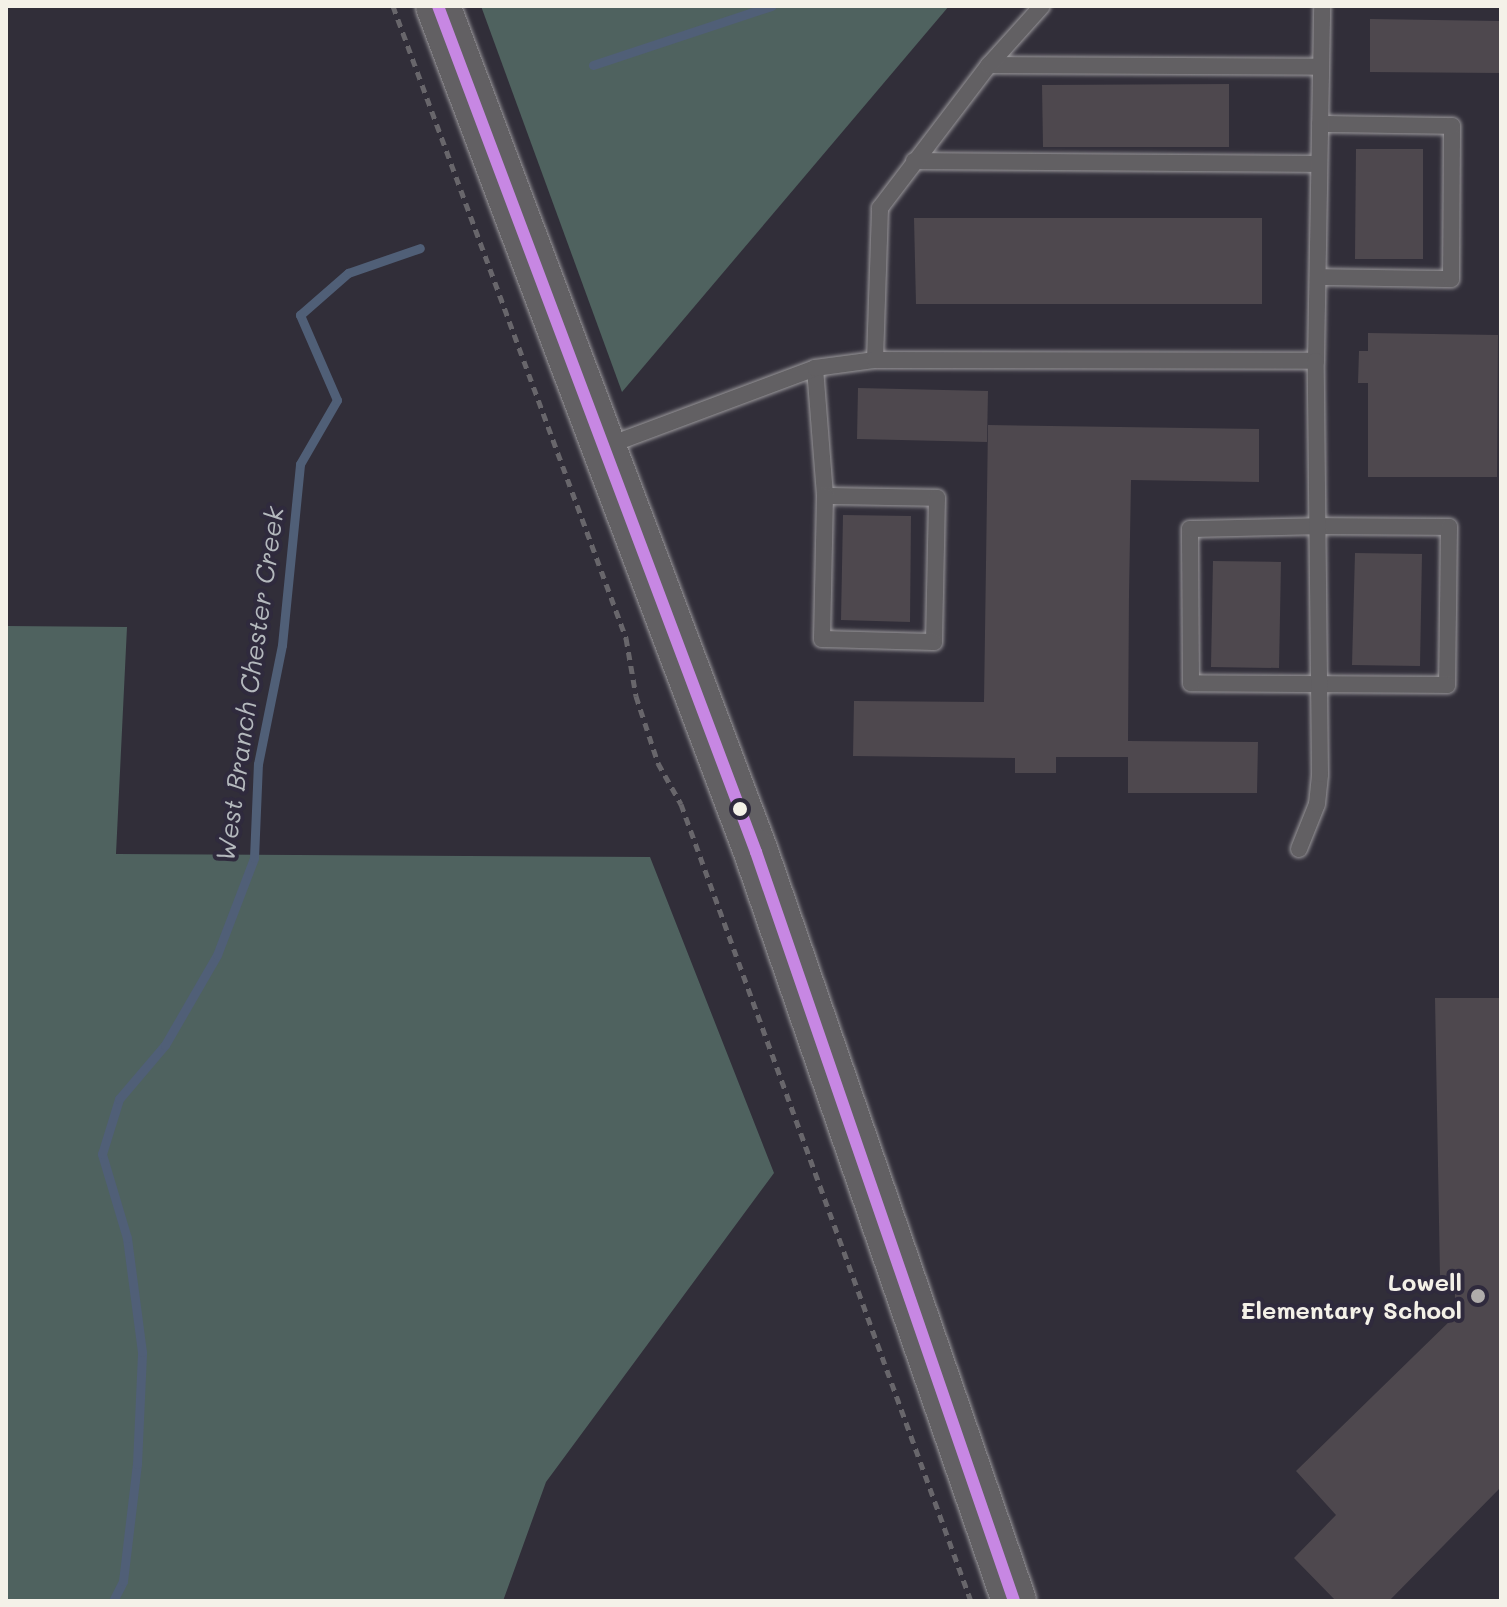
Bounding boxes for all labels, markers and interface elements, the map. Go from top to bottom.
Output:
water label: West Branch Chester Creek [210,505,290,863]
unlabelled marker [732,801,748,817]
place label: Lowell Elementary School [1240,1268,1462,1324]
marker: Lowell Elementary School [1469,1287,1487,1305]

